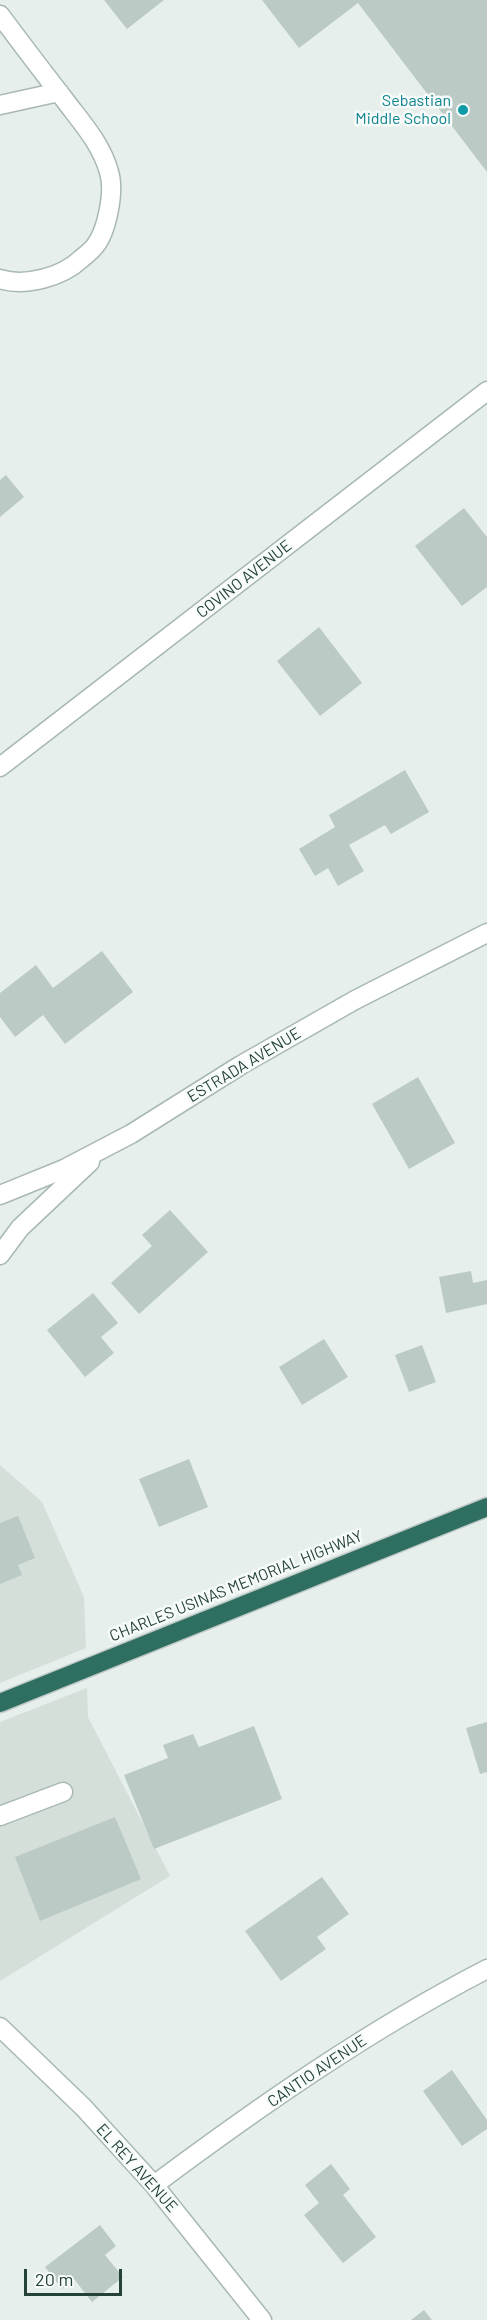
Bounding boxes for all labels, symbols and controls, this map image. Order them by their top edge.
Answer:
place label: Sebastian Middle School [355,91,451,129]
marker: Sebastian Middle School [456,103,470,117]
street label: COVINO AVENUE [192,536,296,622]
street label: ESTRADA AVENUE [184,1024,304,1106]
street label: CHARLES USINAS MEMORIAL HIGHWAY [107,1526,365,1646]
street label: CANTIO AVENUE [264,2031,370,2111]
street label: EL REY AVENUE [92,2120,182,2216]
scale bar [27,2257,124,2295]
text: 20 m [35,2268,73,2290]

